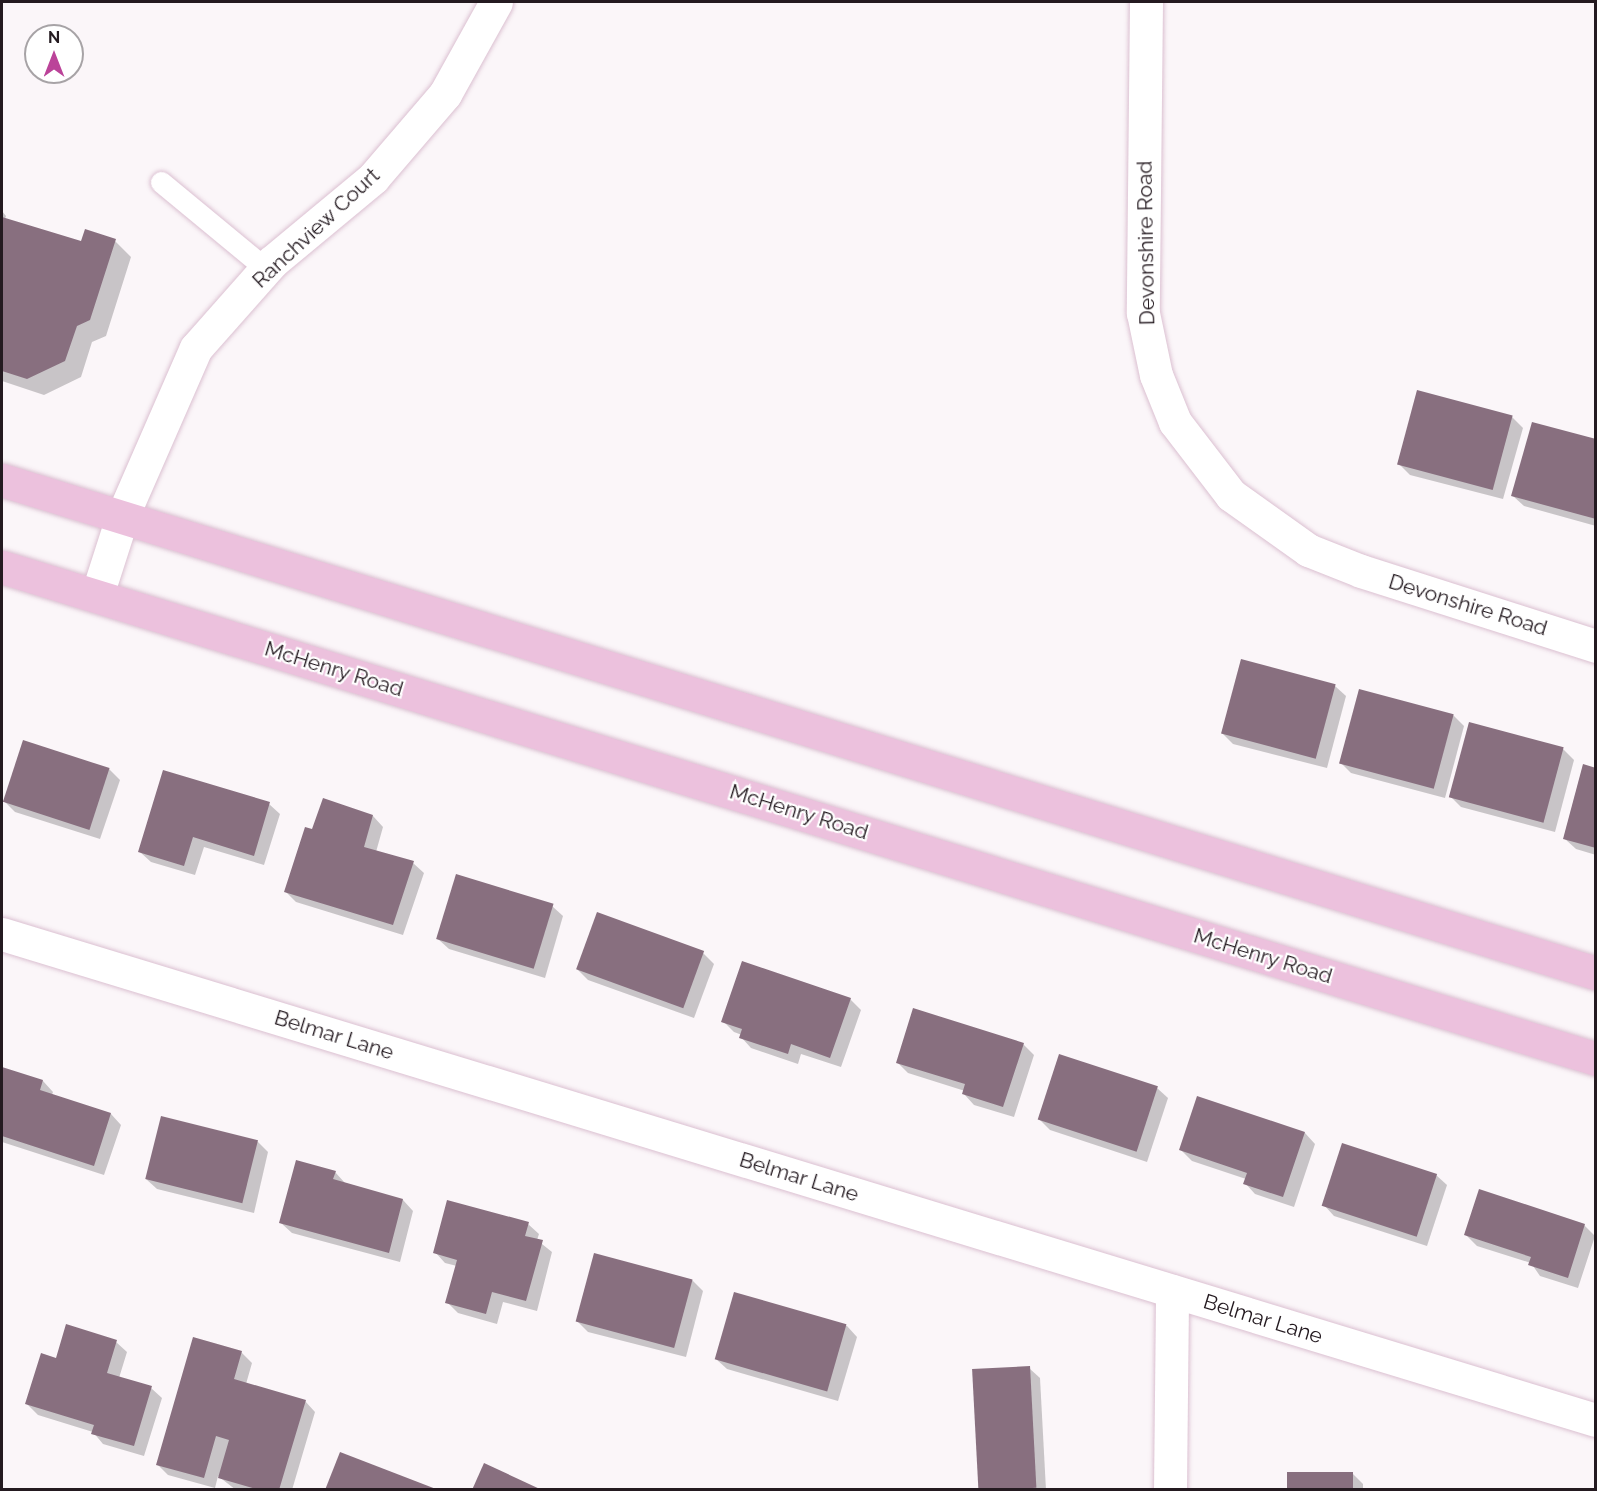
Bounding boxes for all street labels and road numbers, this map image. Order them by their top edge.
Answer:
street label: Devonshire Road [1132,160,1160,326]
street label: Ranchview Court [247,163,385,293]
street label: Devonshire Road [1386,569,1550,641]
street label: McHenry Road [261,636,407,702]
street label: McHenry Road [726,779,872,845]
street label: McHenry Road [1190,923,1336,989]
street label: Belmar Lane [271,1005,397,1065]
street label: Belmar Lane [736,1147,862,1207]
street label: Belmar Lane [1200,1289,1326,1349]

